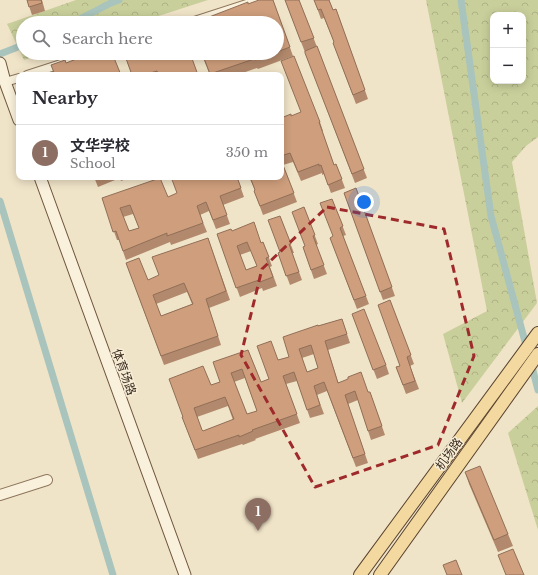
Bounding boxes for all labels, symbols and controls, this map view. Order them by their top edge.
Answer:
map controls [490,12,526,84]
button: + [490,12,526,48]
search box [16,16,284,60]
icon: search [30,27,52,49]
text: Search here [62,29,153,48]
button: − [490,48,526,84]
text: Nearby [32,88,98,109]
text: 文华学校 [70,136,130,155]
text: 1 [42,144,48,161]
text: 350 m [226,144,268,161]
text: School [70,155,116,172]
your location [354,192,374,212]
street label: 体育场路 [109,347,140,397]
street label: 机场路 [432,435,465,473]
pin: 1 [245,498,271,531]

